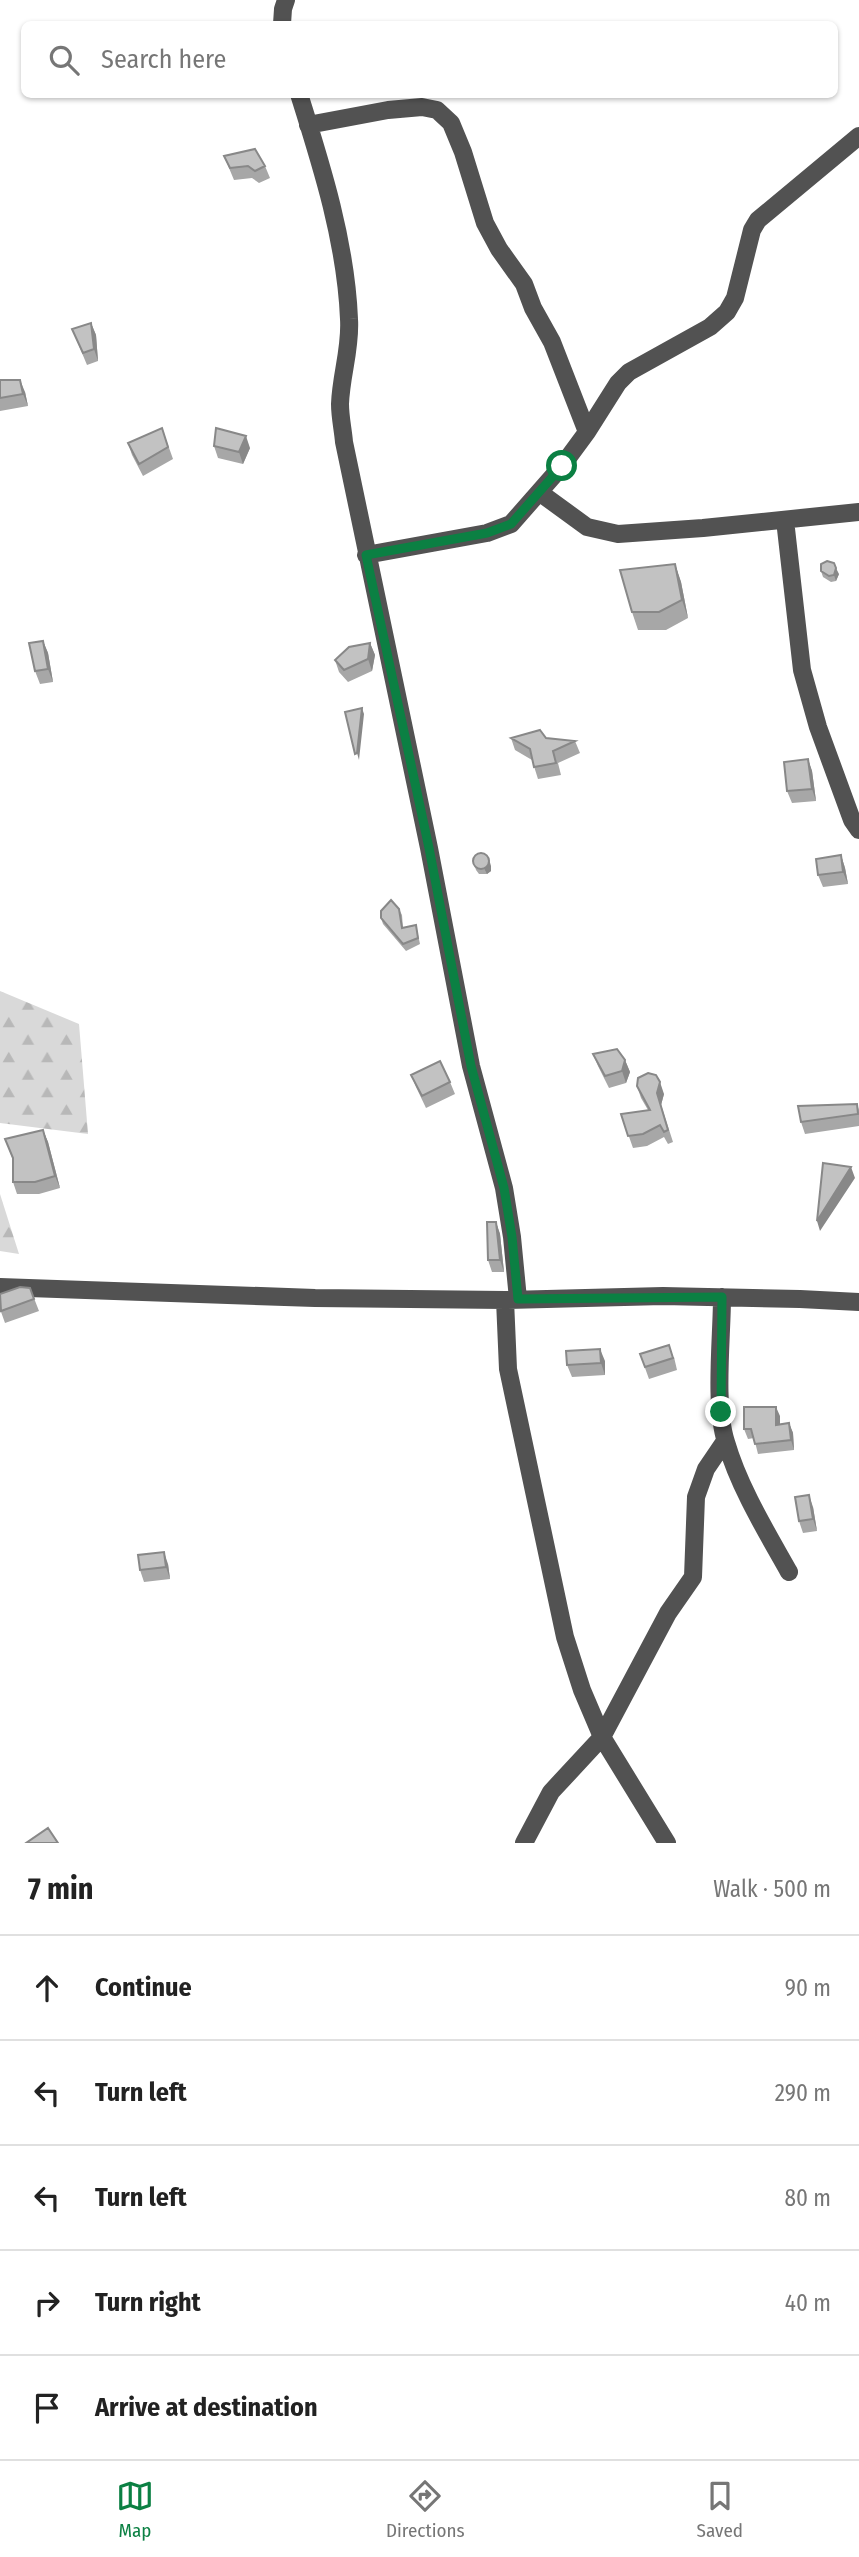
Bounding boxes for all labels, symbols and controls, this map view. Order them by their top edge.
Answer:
search box [21,21,838,98]
icon: search [45,41,83,79]
text: Search here [101,44,226,75]
route start [546,450,577,481]
route end [705,1396,736,1427]
text: 7 min [28,1871,93,1907]
text: Walk · 500 m [713,1875,831,1903]
icon: ahead [28,1969,66,2007]
text: Continue [95,1972,192,2003]
text: 90 m [785,1974,831,2002]
icon: left [28,2074,66,2112]
text: Turn left [95,2077,187,2108]
text: 290 m [775,2079,831,2107]
icon: left [28,2179,66,2217]
text: Turn left [95,2182,187,2213]
text: 80 m [784,2184,831,2212]
icon: right [28,2284,66,2322]
text: Turn right [95,2287,201,2318]
text: 40 m [785,2289,831,2317]
icon: arrive [28,2389,66,2427]
text: Arrive at destination [95,2392,318,2423]
tab: Map [116,2477,154,2542]
tab: Directions [386,2477,465,2542]
tab: Saved [697,2477,743,2542]

